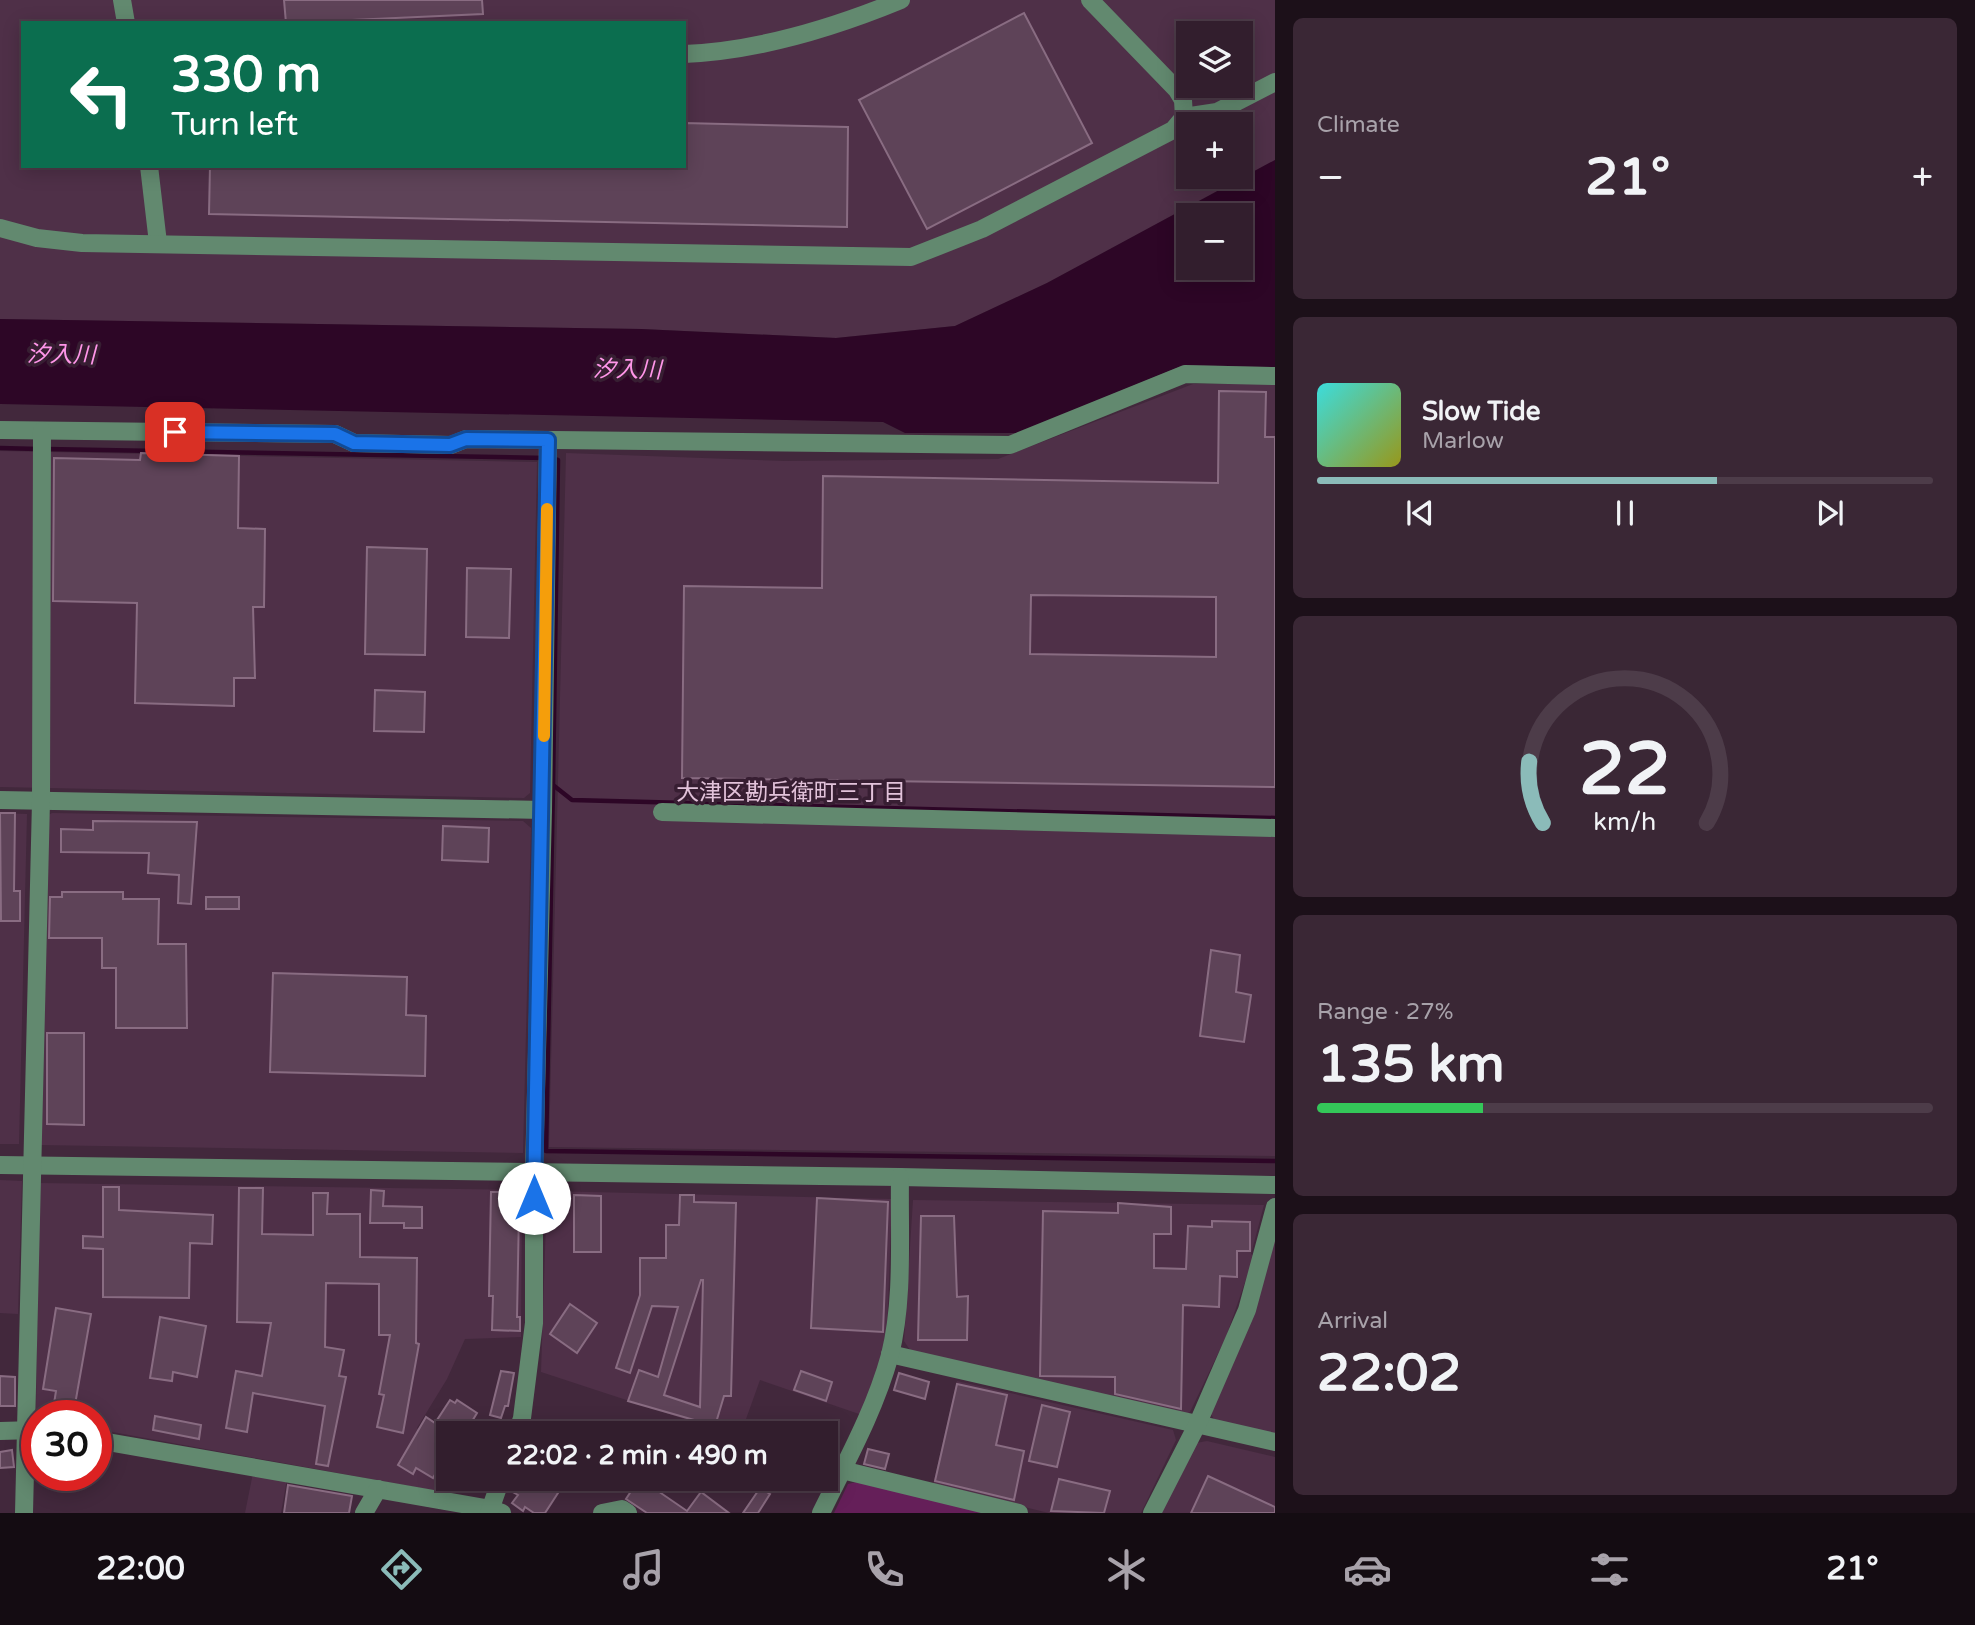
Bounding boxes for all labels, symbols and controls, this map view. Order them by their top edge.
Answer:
map controls [1176,21,1253,280]
button: layers [1176,21,1253,98]
text: 330 m [171,46,321,105]
icon: left [56,49,147,140]
text: Turn left [171,106,298,144]
text: Climate [1317,111,1400,139]
button: + [1176,112,1253,189]
text: 21° [1585,146,1670,209]
text: − [1317,155,1344,201]
text: + [1912,155,1933,201]
button: − [1176,203,1253,280]
water label: 汐入川 [26,340,99,370]
water label: 汐入川 [592,355,665,385]
text: Slow Tide [1422,396,1540,427]
pin [145,402,205,462]
icon: arrive [156,413,194,451]
text: Marlow [1422,427,1504,455]
icon: previous [1401,494,1439,532]
icon: pause [1606,494,1644,532]
icon: next [1811,494,1849,532]
text: 22 [1579,726,1671,814]
district label: 大津区勘兵衛町三丁目 [676,779,906,807]
text: km/h [1594,806,1656,836]
text: Range · 27% [1317,998,1453,1026]
text: 135 km [1317,1033,1505,1096]
position arrow [497,1161,571,1235]
text: Arrival [1317,1307,1388,1335]
text: 22:02 [1317,1342,1461,1405]
speed limit sign: 30 [21,1400,112,1491]
text: 22:02 · 2 min · 490 m [506,1440,768,1471]
icon: directions [377,1545,426,1594]
icon: music [619,1545,668,1594]
icon: phone [860,1545,909,1594]
icon: climate [1102,1545,1151,1594]
icon: car [1343,1545,1392,1594]
icon: filters [1585,1545,1634,1594]
text: 22:00 [96,1550,185,1588]
text: 21° [1826,1550,1879,1588]

